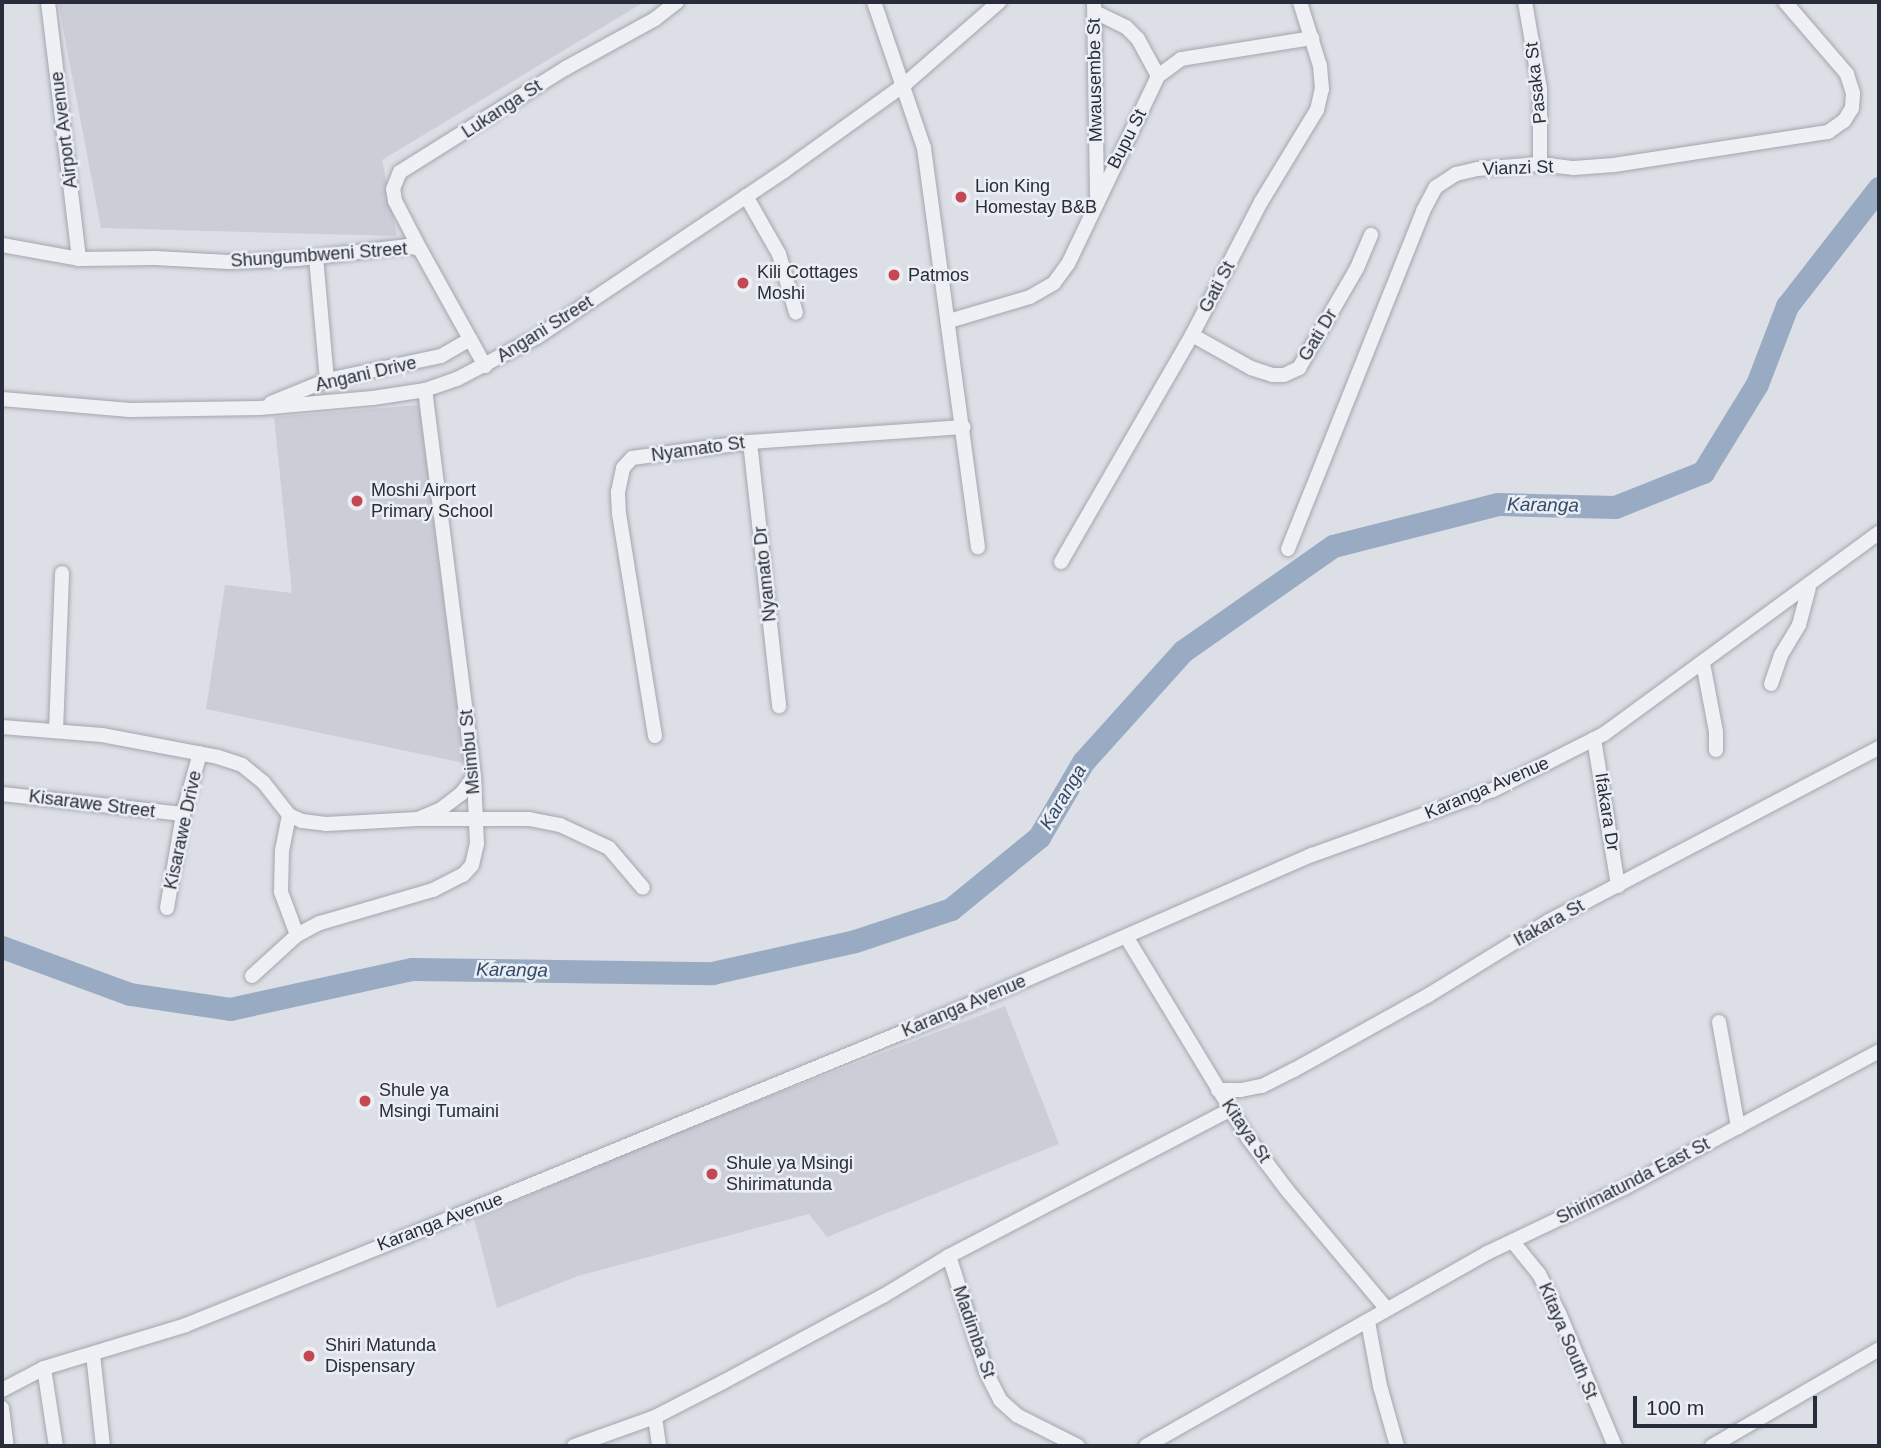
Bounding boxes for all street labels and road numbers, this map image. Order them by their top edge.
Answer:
street label: Mwausembe St [1083,18,1107,142]
street label: Pasaka St [1521,41,1551,125]
street label: Airport Avenue [46,70,82,190]
street label: Lukanga St [458,75,546,143]
street label: Bupu St [1103,106,1151,172]
street label: Vianzi St [1482,156,1554,180]
street label: Shungumbweni Street [230,238,408,272]
street label: Gati St [1195,258,1239,316]
street label: Angani Street [493,291,597,367]
street label: Gati Dr [1294,305,1342,365]
street label: Angani Drive [313,352,419,396]
street label: Nyamato St [650,432,746,466]
street label: Nyamato Dr [749,525,781,623]
street label: Msimbu St [456,709,484,795]
street label: Karanga Avenue [1421,752,1553,824]
street label: Kisarawe Drive [160,769,206,891]
street label: Ifakara Dr [1590,771,1624,853]
street label: Kisarawe Street [28,786,156,822]
street label: Ifakara St [1510,895,1588,951]
street label: Karanga Avenue [898,970,1030,1042]
street label: Kitaya St [1217,1095,1275,1167]
street label: Shirimatunda East St [1553,1133,1713,1229]
street label: Karanga Avenue [374,1188,506,1256]
street label: Kitaya South St [1534,1280,1602,1402]
street label: Madimba St [948,1283,1000,1381]

